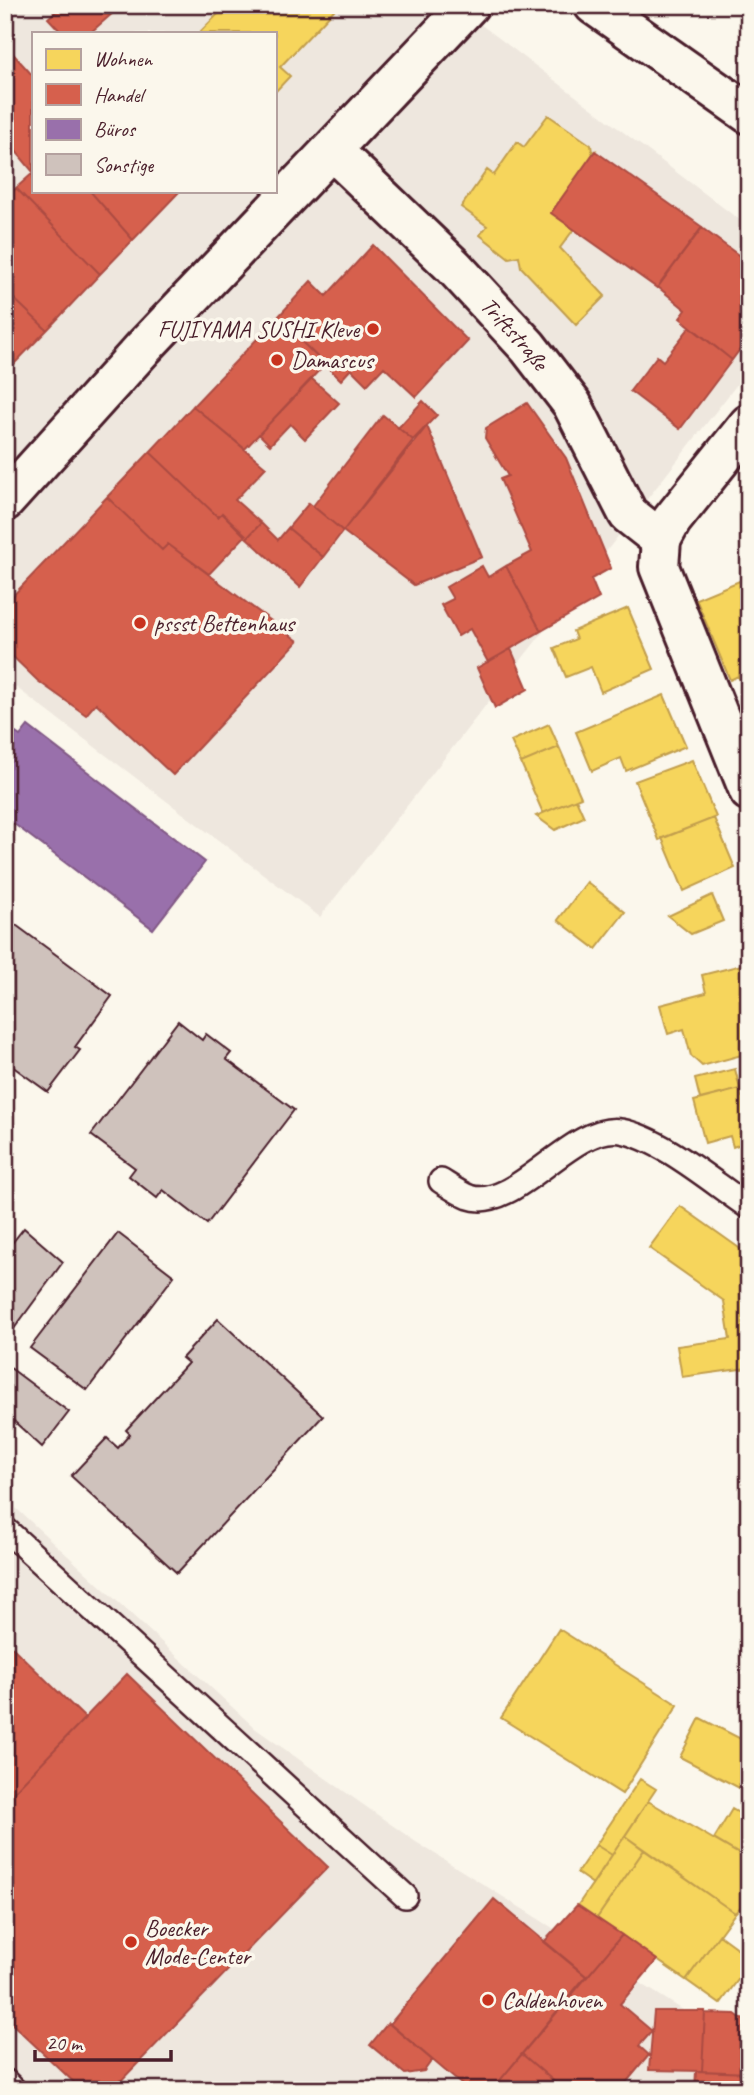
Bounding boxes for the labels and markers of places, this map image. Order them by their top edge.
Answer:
place label: FUJIYAMA SUSHI Kleve [158,314,361,344]
marker: FUJIYAMA SUSHI Kleve [365,321,381,337]
place label: Damascus [291,345,375,375]
marker: Damascus [269,352,285,368]
place label: pssst Bettenhaus [154,608,297,638]
marker: pssst Bettenhaus [132,615,148,631]
place label: Boecker Mode-Center [145,1913,252,1971]
marker: Boecker Mode-Center [123,1934,139,1950]
place label: Caldenhoven [502,1985,603,2015]
marker: Caldenhoven [480,1992,496,2008]

